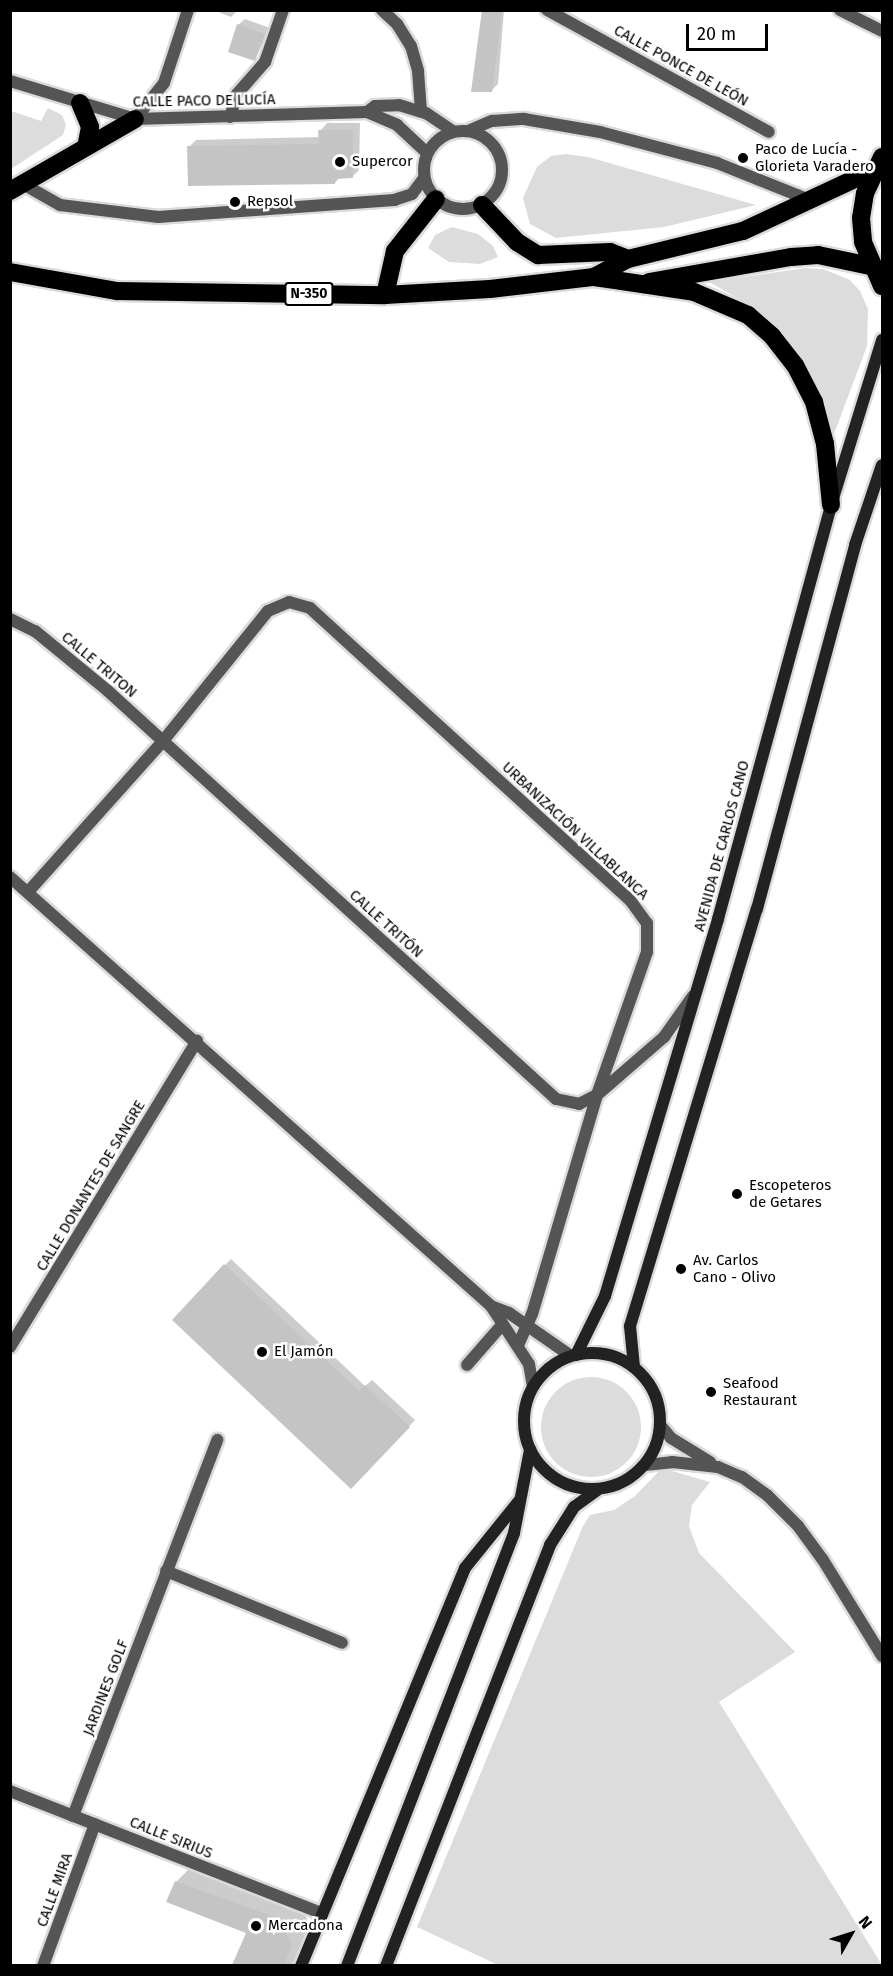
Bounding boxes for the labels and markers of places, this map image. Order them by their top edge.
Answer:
place label: Paco de Lucía - Glorieta Varadero [755,140,874,175]
marker: Paco de Lucía - Glorieta Varadero [736,151,750,165]
place label: Supercor [352,153,413,171]
marker: Supercor [333,155,347,169]
place label: Repsol [247,193,293,211]
marker: Repsol [228,195,242,209]
place label: Escopeteros de Getares [749,1176,831,1211]
marker: Escopeteros de Getares [730,1187,744,1201]
place label: Av. Carlos Cano - Olivo [693,1251,776,1286]
marker: Av. Carlos Cano - Olivo [674,1262,688,1276]
place label: El Jamón [274,1343,333,1361]
marker: El Jamón [255,1345,269,1359]
place label: Seafood Restaurant [723,1374,797,1409]
marker: Seafood Restaurant [704,1385,718,1399]
place label: Mercadona [268,1917,343,1935]
marker: Mercadona [249,1919,263,1933]

